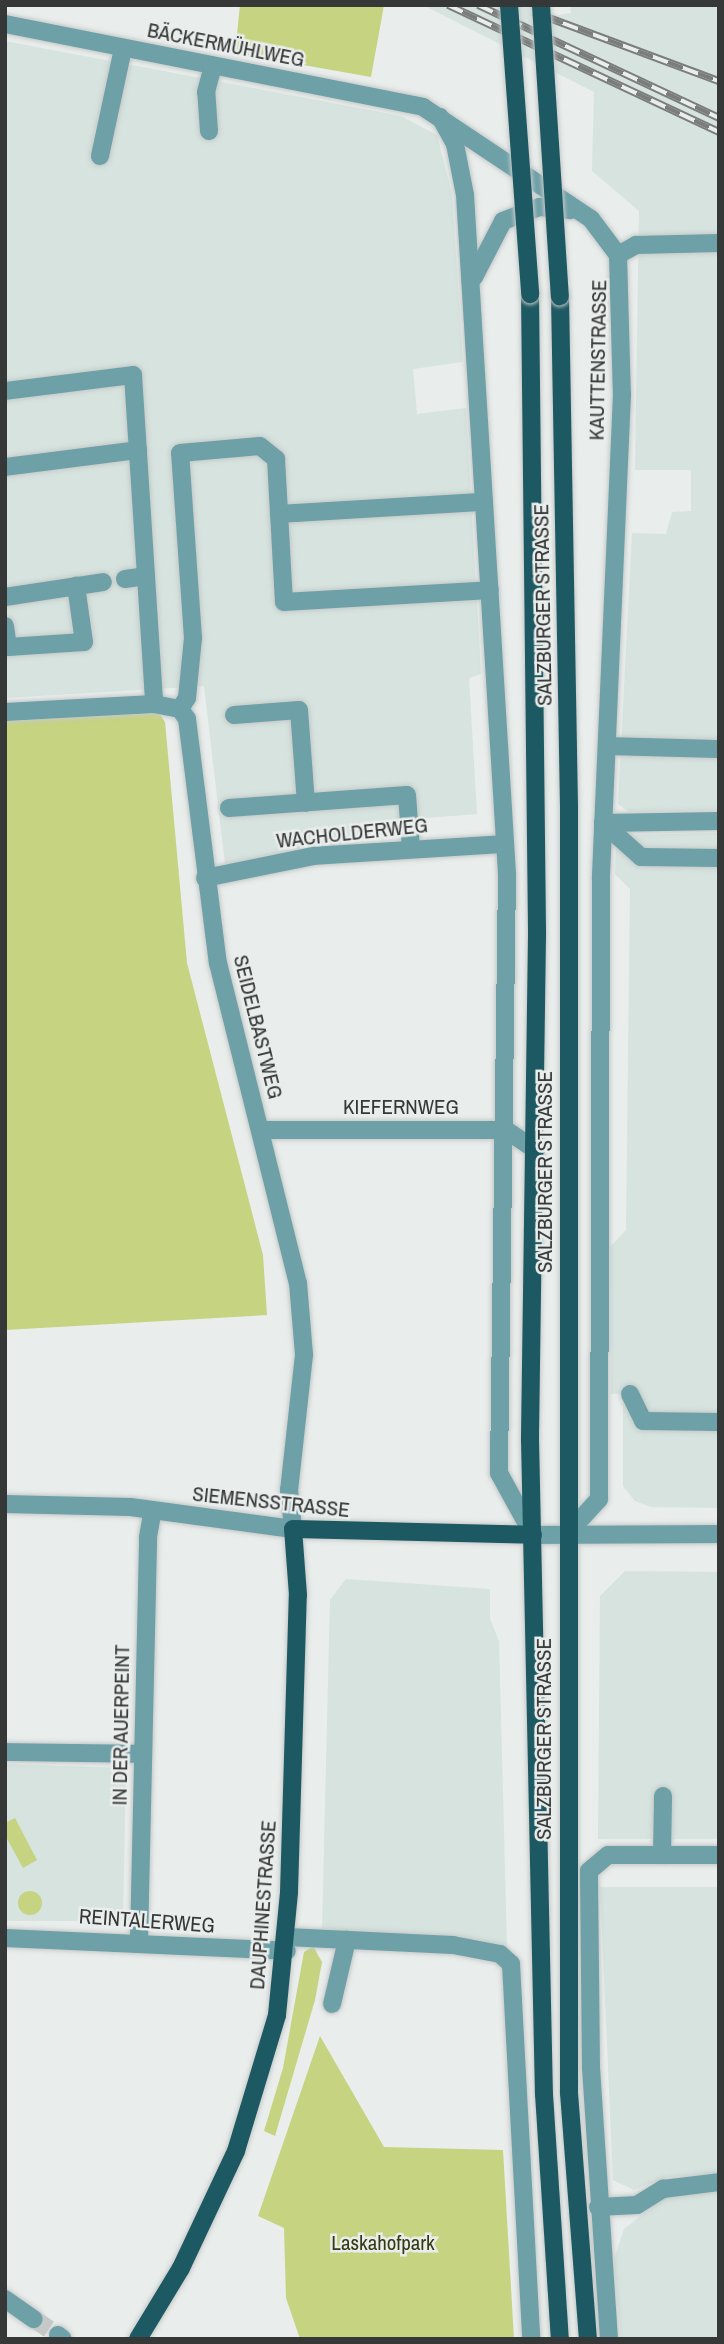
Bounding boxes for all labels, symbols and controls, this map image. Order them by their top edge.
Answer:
street label: BÄCKERMÜHLWEG [145,17,307,73]
street label: KAUTTENSTRASSE [584,279,612,441]
street label: SALZBURGER STRASSE [529,504,557,706]
street label: WACHOLDERWEG [275,813,429,853]
street label: SEIDELBASTWEG [228,952,288,1102]
street label: SALZBURGER STRASSE [532,1071,558,1273]
street label: KIEFERNWEG [343,1094,459,1120]
street label: SIEMENSSTRASSE [191,1481,351,1523]
street label: SALZBURGER STRASSE [531,1638,557,1840]
street label: IN DER AUERPEINT [107,1644,135,1806]
street label: DAUPHINESTRASSE [245,1820,281,1990]
street label: REINTALERWEG [78,1904,216,1938]
park label: Laskahofpark [331,2230,435,2256]

